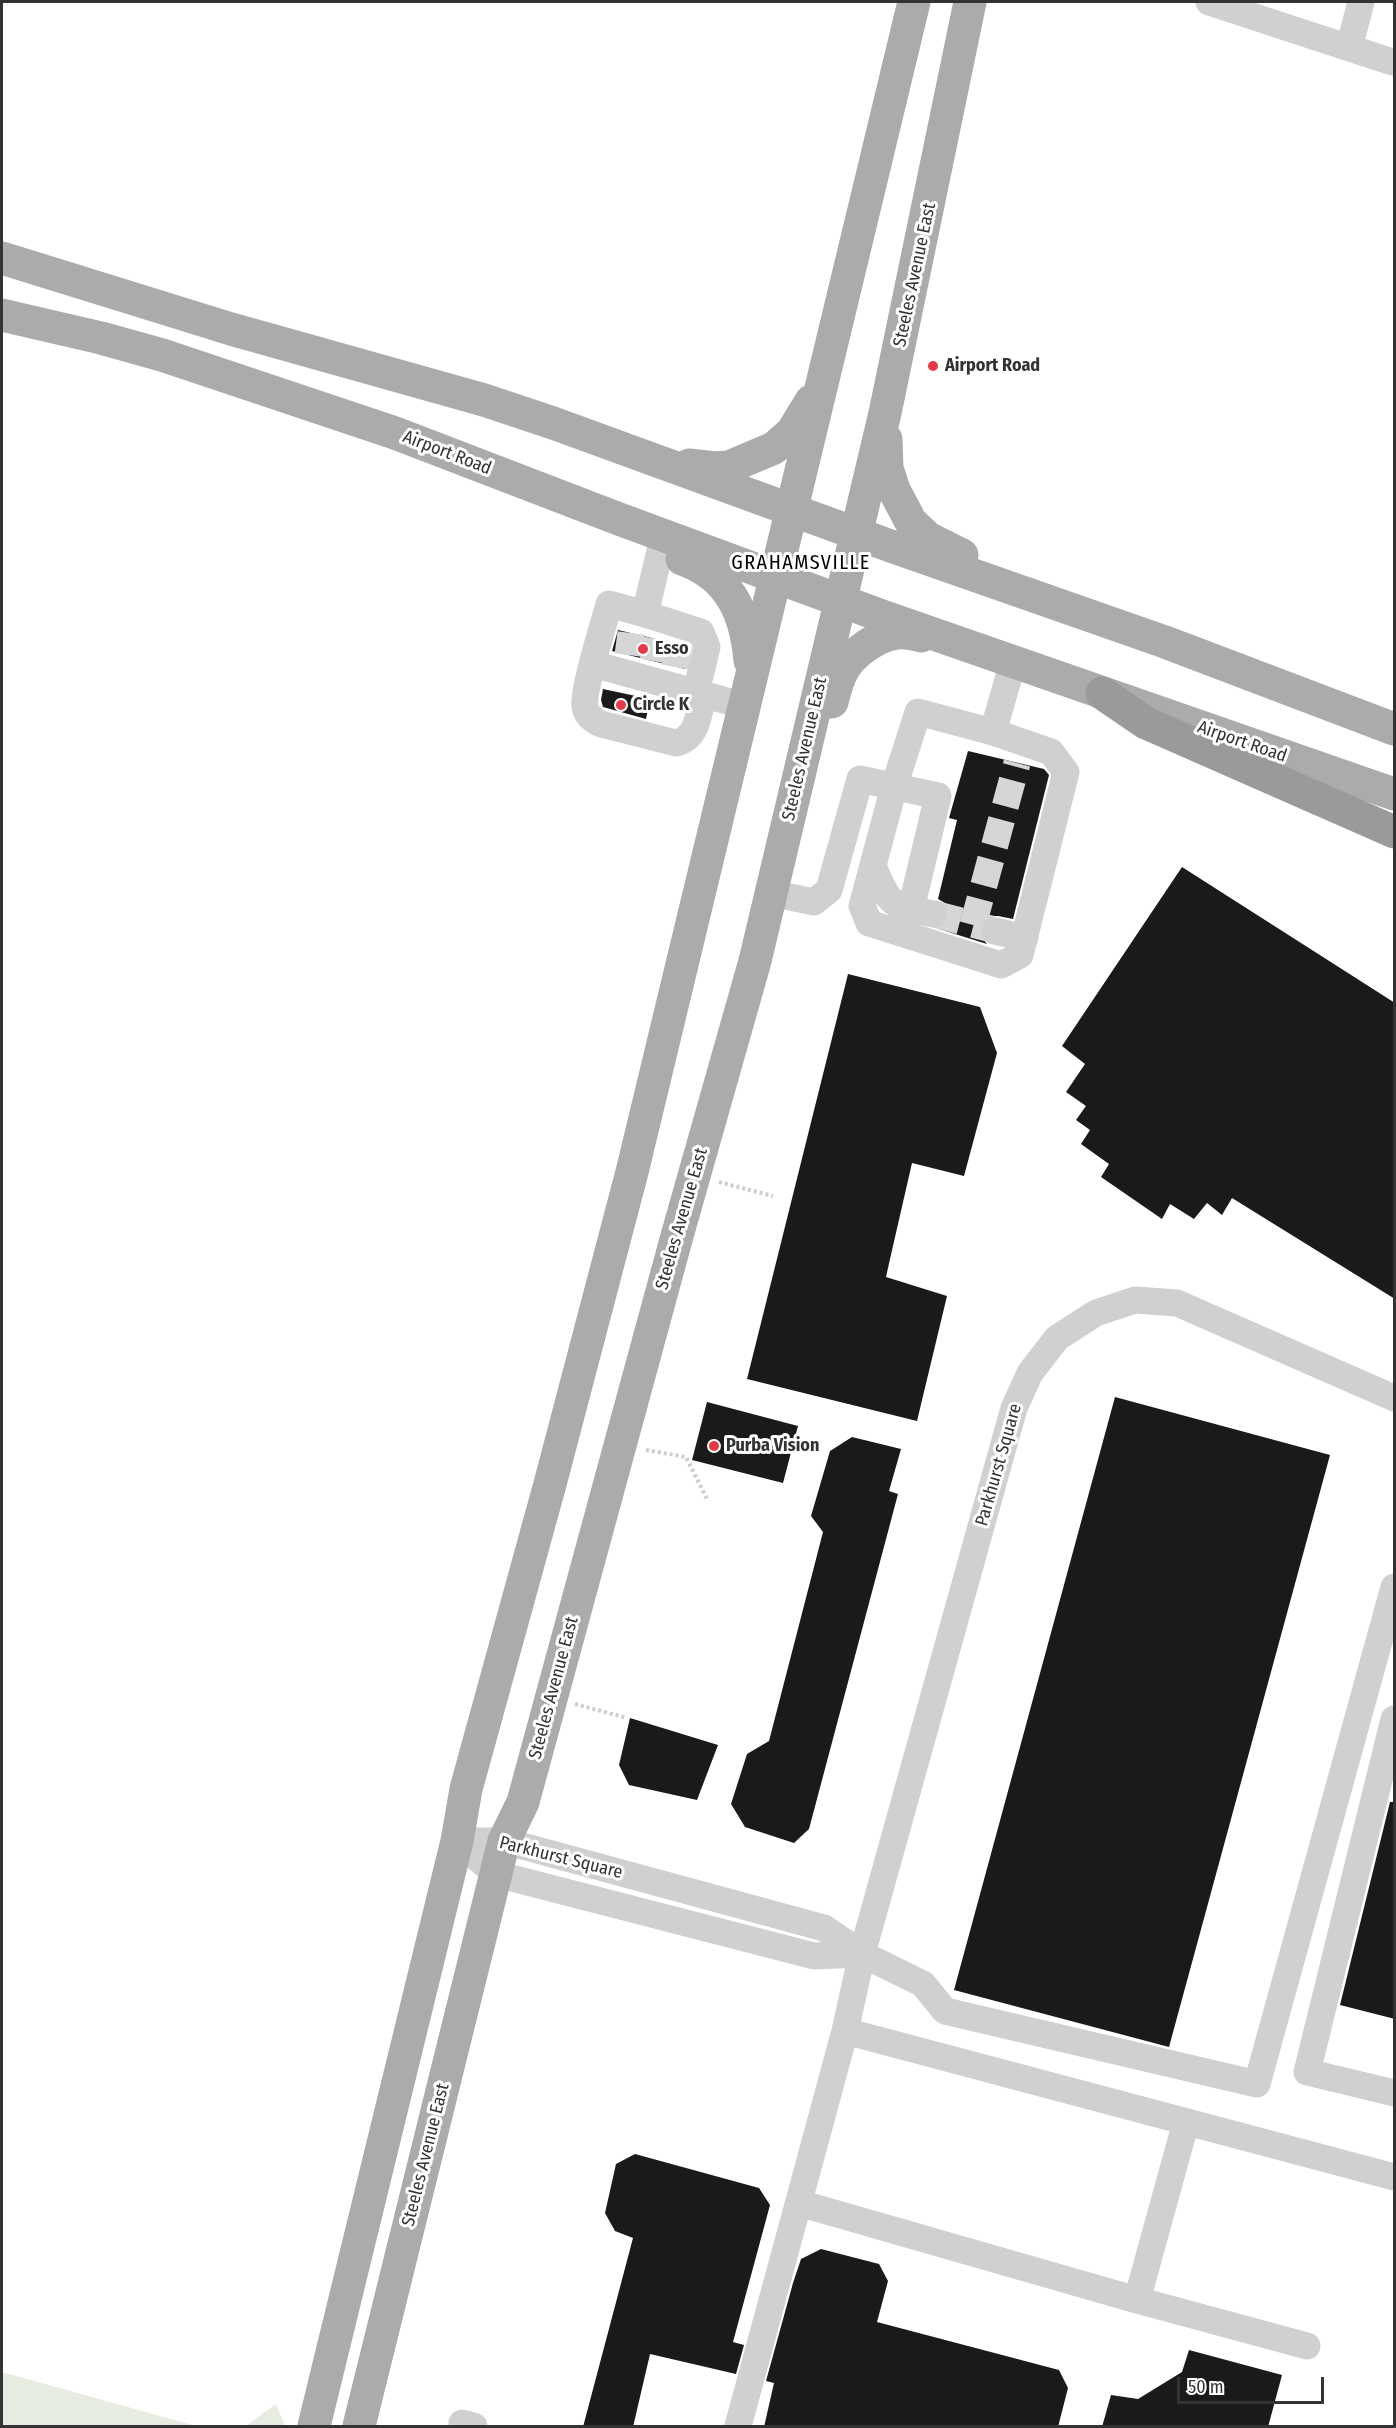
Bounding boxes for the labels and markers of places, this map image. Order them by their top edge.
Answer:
place label: Airport Road [945,355,1040,377]
marker: Airport Road [926,359,940,373]
place label: Esso [655,638,689,660]
marker: Esso [636,642,650,656]
place label: Circle K [633,694,689,716]
marker: Circle K [614,698,628,712]
place label: Purba Vision [726,1435,819,1457]
marker: Purba Vision [707,1439,721,1453]

